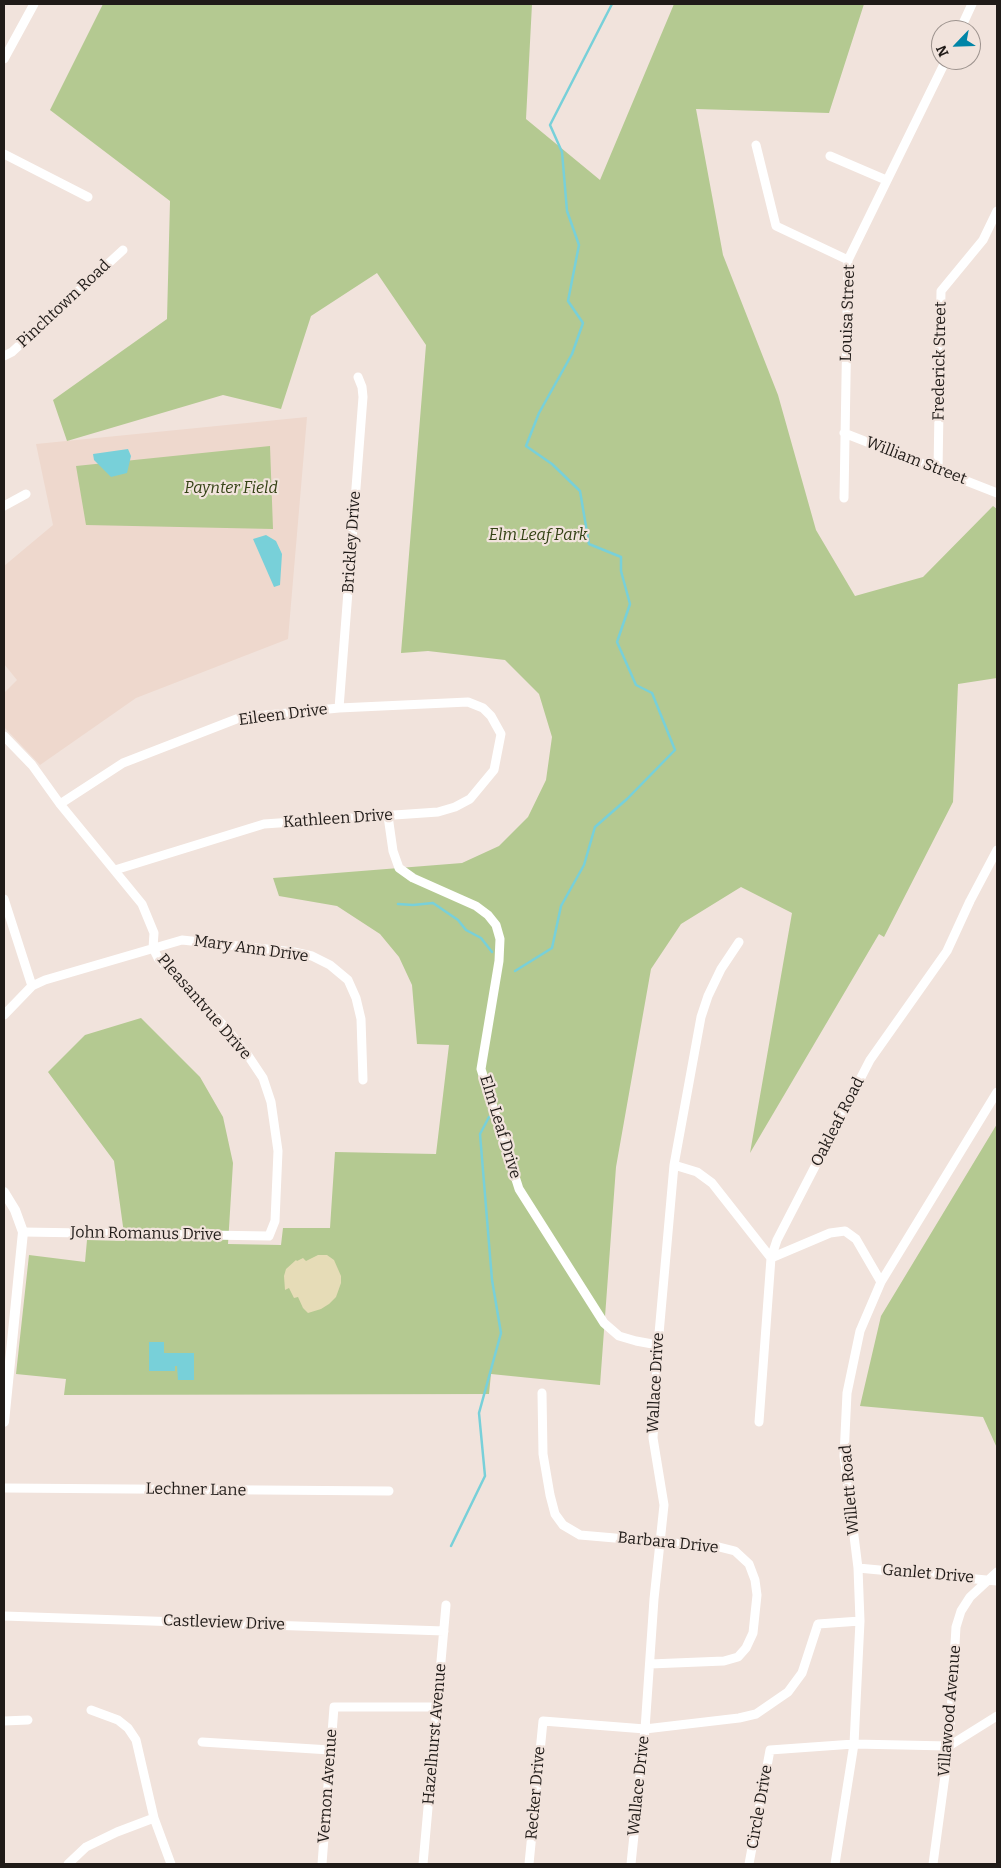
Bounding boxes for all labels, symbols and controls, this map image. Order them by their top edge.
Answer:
north arrow [931,20,981,70]
text: N [933,43,953,59]
street label: Pinchtown Road [13,256,115,352]
street label: Louisa Street [837,264,859,362]
street label: Frederick Street [929,301,951,421]
street label: William Street [863,433,969,489]
park label: Paynter Field [184,479,278,499]
street label: Brickley Drive [339,490,365,594]
park label: Elm Leaf Park [488,526,588,546]
street label: Eileen Drive [237,700,329,730]
street label: Kathleen Drive [283,806,393,832]
street label: Mary Ann Drive [192,931,310,967]
street label: Pleasantvue Drive [153,950,255,1064]
street label: Elm Leaf Drive [475,1073,525,1181]
street label: Oakleaf Road [807,1074,869,1170]
street label: John Romanus Drive [70,1223,222,1245]
street label: Wallace Drive [644,1332,668,1434]
street label: Willett Road [836,1444,864,1536]
street label: Lechner Lane [146,1480,246,1500]
street label: Barbara Drive [617,1528,719,1558]
street label: Ganlet Drive [881,1560,975,1588]
street label: Castleview Drive [163,1611,285,1635]
street label: Villawood Avenue [935,1644,965,1778]
street label: Hazelhurst Avenue [419,1662,451,1806]
street label: Vernon Avenue [314,1728,342,1844]
street label: Wallace Drive [624,1735,654,1837]
street label: Recker Drive [522,1745,550,1841]
street label: Circle Drive [743,1763,777,1851]

